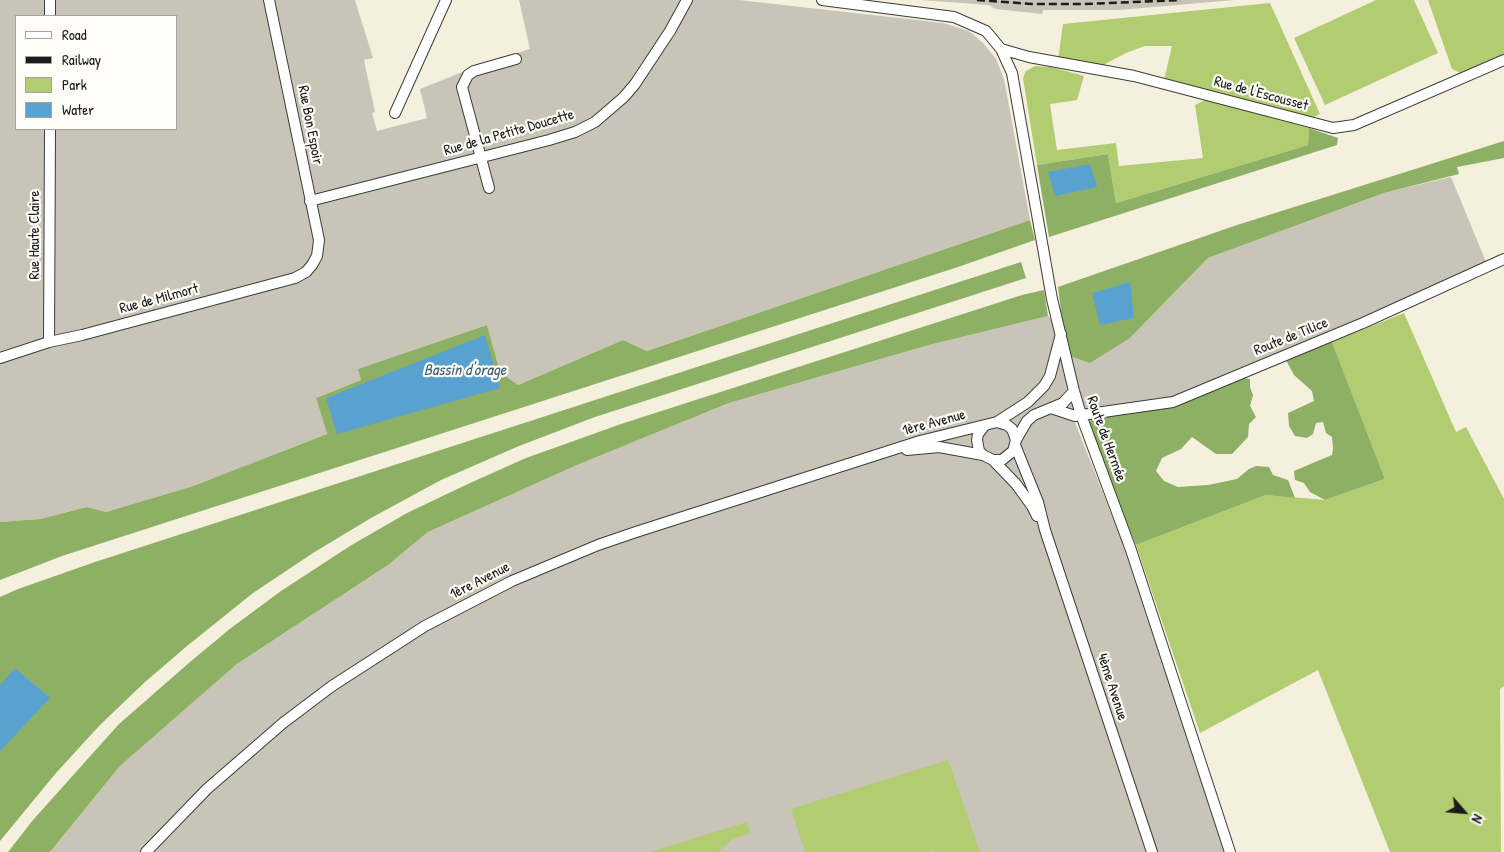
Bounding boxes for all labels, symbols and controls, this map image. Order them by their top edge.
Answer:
legend [15,15,178,130]
text: Road [62,24,87,45]
text: Railway [62,49,101,70]
street label: Rue de l'Escousset [1212,73,1310,115]
text: Park [62,74,87,95]
street label: Rue Bon Espoir [294,84,326,166]
text: Water [62,99,94,120]
street label: Rue de la Petite Doucette [442,106,576,160]
street label: Rue Haute Claire [26,191,44,279]
street label: Rue de Milmort [118,280,200,318]
street label: Route de Tilice [1251,314,1331,360]
water label: Bassin d'orage [424,361,506,381]
street label: Route de Hermée [1082,394,1130,484]
street label: 1ère Avenue [900,406,968,440]
street label: 1ère Avenue [447,558,513,604]
street label: 4ème Avenue [1093,651,1131,723]
north arrow [1439,787,1489,837]
text: N [1468,811,1488,827]

